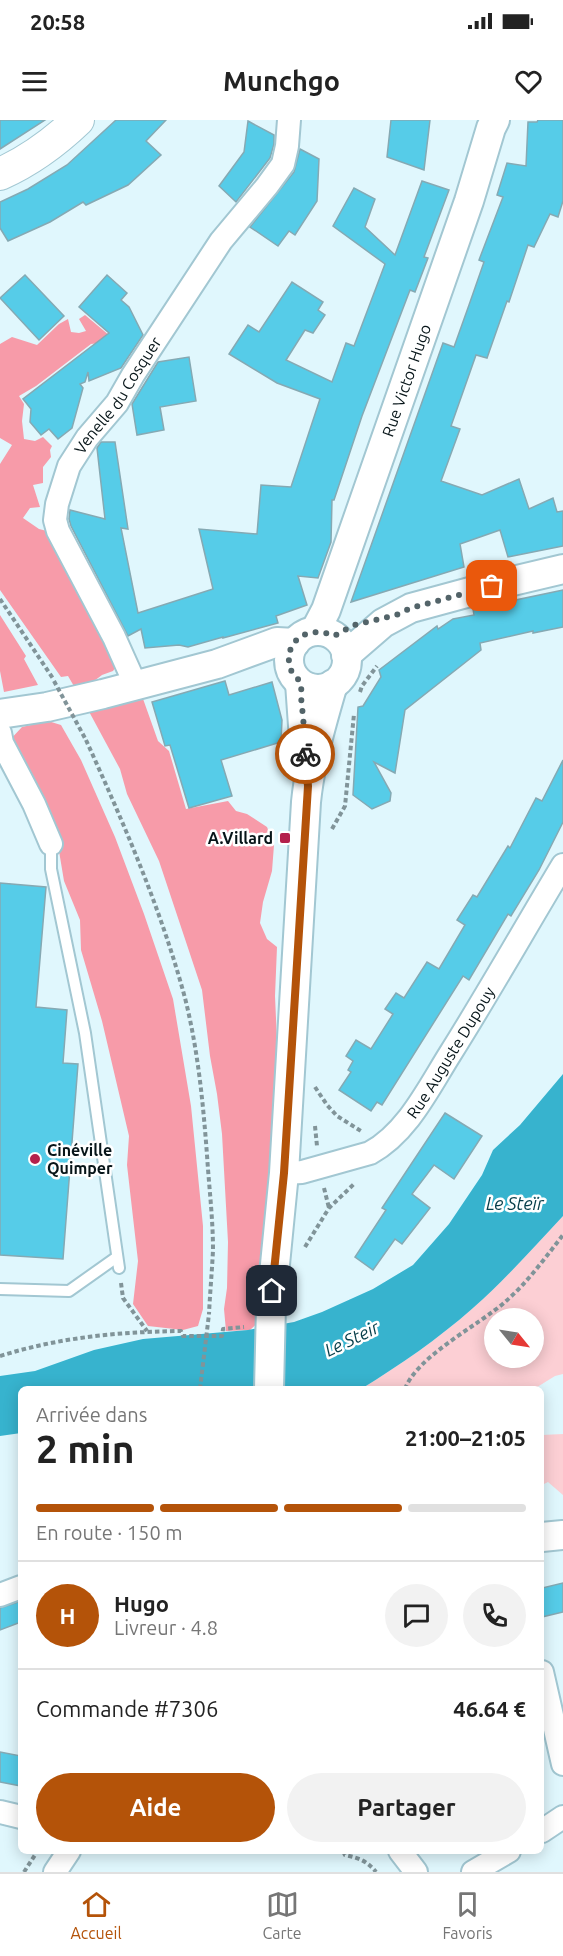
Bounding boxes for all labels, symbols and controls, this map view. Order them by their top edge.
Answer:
text: 20:58 [30,9,85,34]
icon: menu [18,65,51,98]
icon: heart [512,65,545,98]
text: Munchgo [223,66,340,96]
street label: Rue Victor Hugo [378,322,434,439]
street label: Venelle du Cosquer [70,333,165,457]
pin [466,560,517,611]
icon: bag [475,569,508,602]
courier [275,724,335,784]
icon: bike [289,738,322,771]
place label: A.Villard [208,829,273,847]
marker: A.Villard [278,831,292,845]
street label: Rue Auguste Dupouy [403,983,498,1122]
place label: Cinéville Quimper [47,1141,113,1177]
marker: Cinéville Quimper [28,1152,42,1166]
water label: Le Steïr [486,1193,545,1213]
pin [246,1265,297,1316]
icon: home [255,1274,288,1307]
north arrow [484,1308,544,1368]
map controls [484,1308,544,1368]
water label: Le Steir [321,1316,383,1360]
text: Arrivée dans [36,1403,147,1426]
text: 21:00–21:05 [405,1425,526,1450]
text: 2 min [36,1427,135,1470]
text: En route · 150 m [36,1521,183,1544]
button: chat [385,1584,448,1647]
button: phone [463,1584,526,1647]
text: Hugo [114,1591,169,1616]
text: H [60,1603,75,1628]
text: Livreur · 4.8 [114,1616,218,1639]
text: Commande #7306 [36,1696,218,1721]
text: 46.64 € [453,1696,526,1721]
button: Aide [36,1773,275,1842]
button: Partager [287,1773,526,1842]
tab: Accueil [70,1888,122,1942]
tab: Carte [262,1888,302,1942]
tab: Favoris [443,1888,493,1942]

